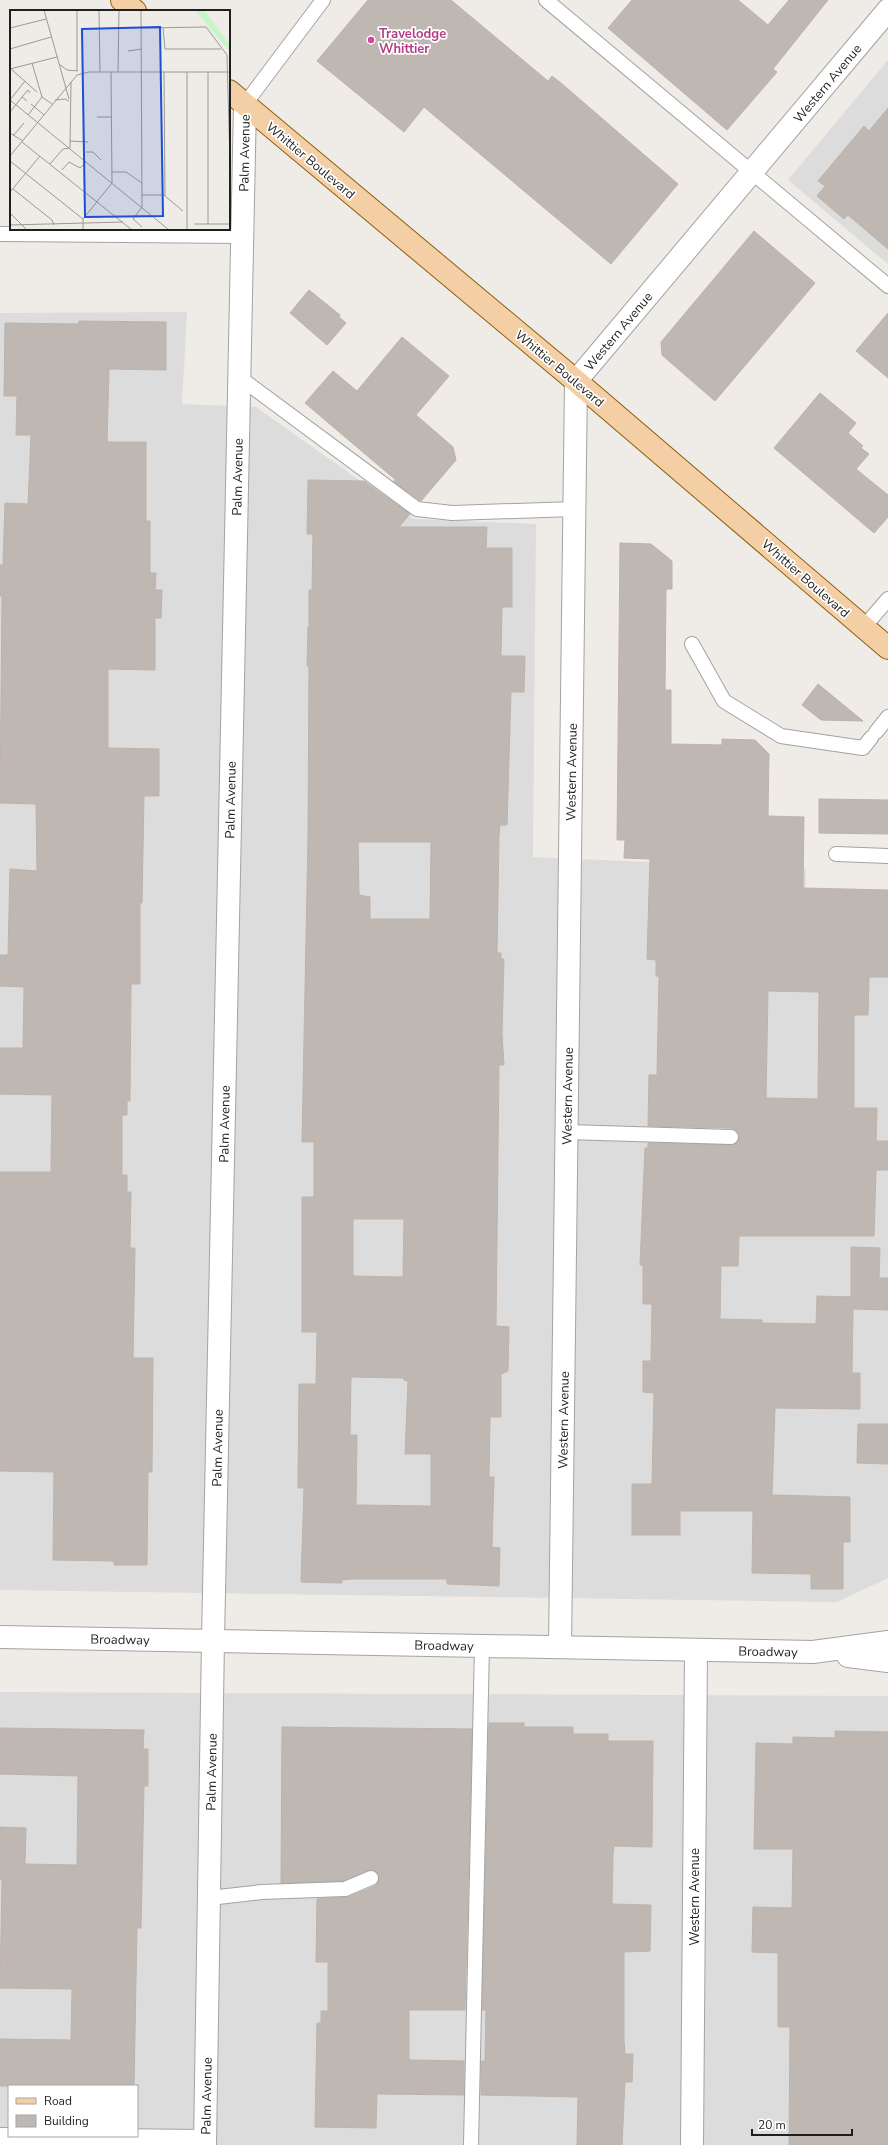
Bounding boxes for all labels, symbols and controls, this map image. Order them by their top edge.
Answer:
inset map [10,10,230,230]
place label: Travelodge Whittier [379,25,446,58]
marker: Travelodge Whittier [366,35,376,45]
street label: Western Avenue [789,40,866,127]
street label: Palm Avenue [235,114,255,192]
street label: Whittier Boulevard [262,118,359,203]
street label: Western Avenue [580,288,657,375]
street label: Whittier Boulevard [511,326,608,411]
street label: Palm Avenue [228,438,248,516]
street label: Whittier Boulevard [758,536,853,622]
street label: Western Avenue [562,723,582,821]
street label: Palm Avenue [221,761,241,839]
street label: Western Avenue [558,1047,578,1145]
street label: Palm Avenue [215,1085,235,1163]
street label: Western Avenue [554,1371,574,1469]
street label: Palm Avenue [208,1409,228,1487]
street label: Broadway [90,1630,150,1650]
street label: Broadway [414,1636,474,1656]
street label: Broadway [738,1642,798,1662]
street label: Palm Avenue [202,1733,222,1811]
street label: Western Avenue [686,1848,704,1946]
street label: Palm Avenue [197,2057,217,2135]
legend [8,2085,138,2137]
text: Road [44,2093,72,2109]
scale bar [752,2111,852,2137]
text: Building [44,2113,89,2129]
text: 20 m [758,2117,786,2133]

